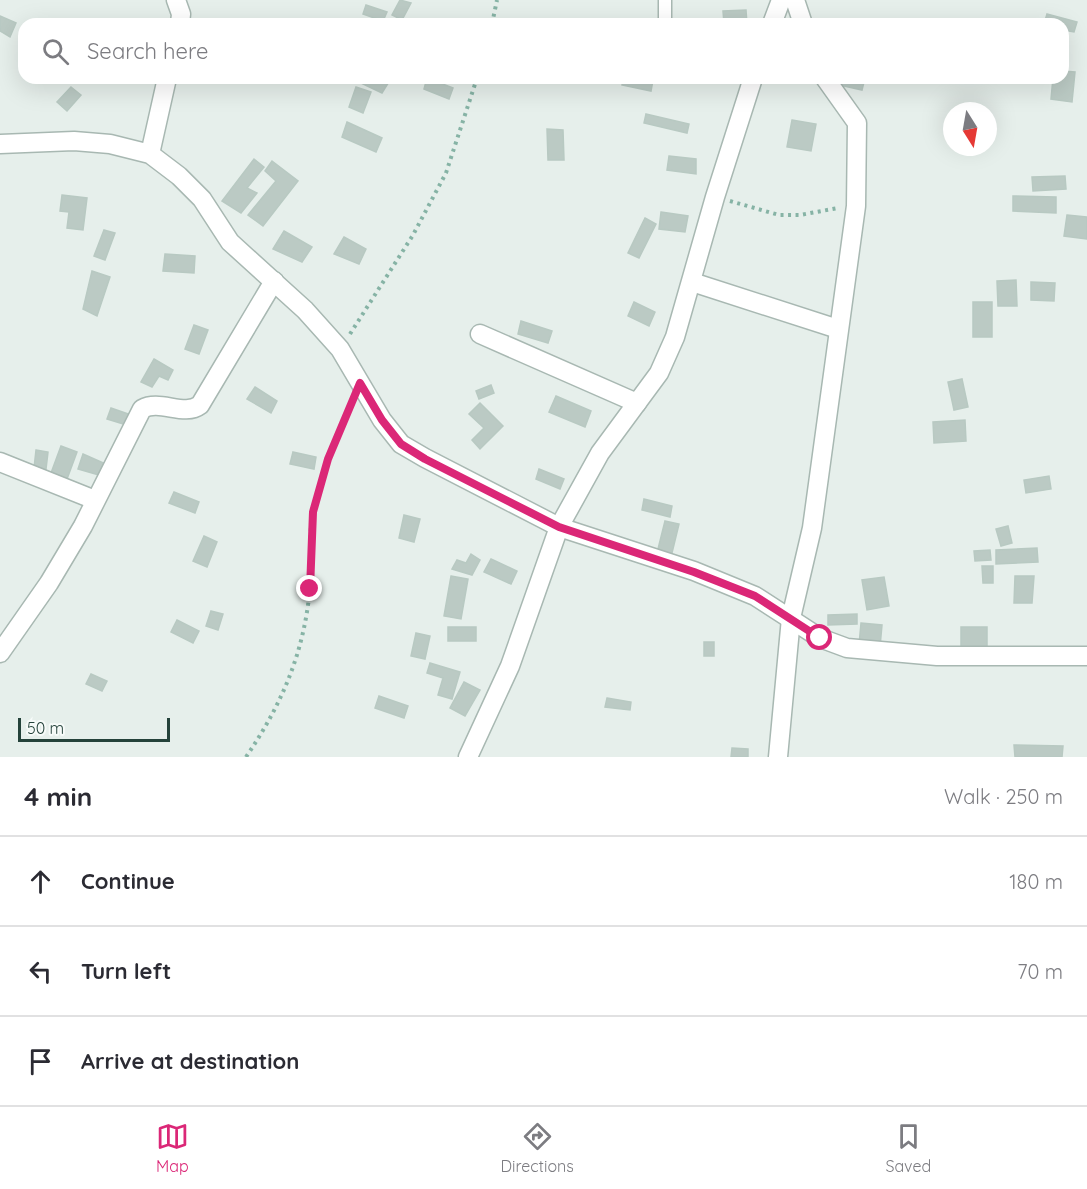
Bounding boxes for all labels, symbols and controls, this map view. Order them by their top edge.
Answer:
search box [18,18,1069,84]
icon: search [39,35,72,68]
text: Search here [87,37,208,65]
north arrow [943,102,997,156]
route end [296,575,322,601]
route start [806,624,832,650]
scale bar [18,715,170,742]
text: 50 m [27,718,64,738]
text: 4 min [24,780,92,813]
text: Walk · 250 m [944,784,1063,809]
icon: ahead [24,865,57,898]
text: Continue [81,867,175,895]
text: 180 m [1009,869,1063,894]
icon: left [24,955,57,988]
text: Turn left [81,957,171,985]
text: 70 m [1017,959,1063,984]
icon: arrive [24,1045,57,1078]
text: Arrive at destination [81,1047,299,1075]
tab: Map [156,1120,189,1176]
tab: Directions [501,1120,574,1176]
tab: Saved [886,1120,931,1176]

